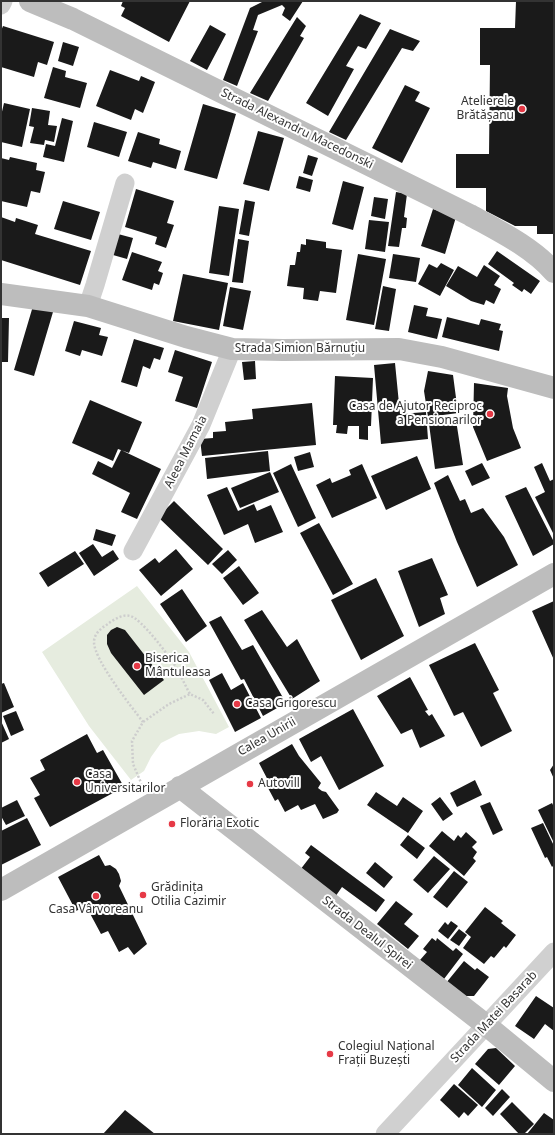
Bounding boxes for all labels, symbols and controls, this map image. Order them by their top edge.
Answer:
street label: Strada Alexandru Macedonski [218,86,376,172]
place label: Atelierele Brătășanu [456,95,514,123]
marker: Atelierele Brătășanu [517,104,527,114]
street label: Strada Simion Bărnuțiu [235,342,365,356]
place label: Casa de Ajutor Reciproc a Pensionarilor [349,400,482,428]
marker: Casa de Ajutor Reciproc a Pensionarilor [485,409,495,419]
street label: Aleea Mamaia [162,413,210,491]
place label: Biserica Mântuleasa [145,652,211,680]
marker: Biserica Mântuleasa [132,661,142,671]
place label: Casa Grigorescu [245,697,337,711]
marker: Casa Grigorescu [232,699,242,709]
street label: Calea Unirii [235,715,299,759]
place label: Casa Universitarilor [85,768,165,796]
marker: Casa Universitarilor [72,777,82,787]
place label: Autovill [258,777,300,791]
marker: Autovill [245,779,255,789]
place label: Florăria Exotic [180,817,259,831]
marker: Florăria Exotic [167,819,177,829]
place label: Grădinița Otilia Cazimir [151,881,226,909]
marker: Grădinița Otilia Cazimir [138,890,148,900]
marker: Casa Vârvoreanu [91,891,101,901]
street label: Strada Dealul Spirei [319,893,415,973]
place label: Casa Vârvoreanu [49,903,143,917]
street label: Strada Matei Basarab [448,968,540,1066]
place label: Colegiul Național Frații Buzești [338,1040,435,1068]
marker: Colegiul Național Frații Buzești [325,1049,335,1059]

